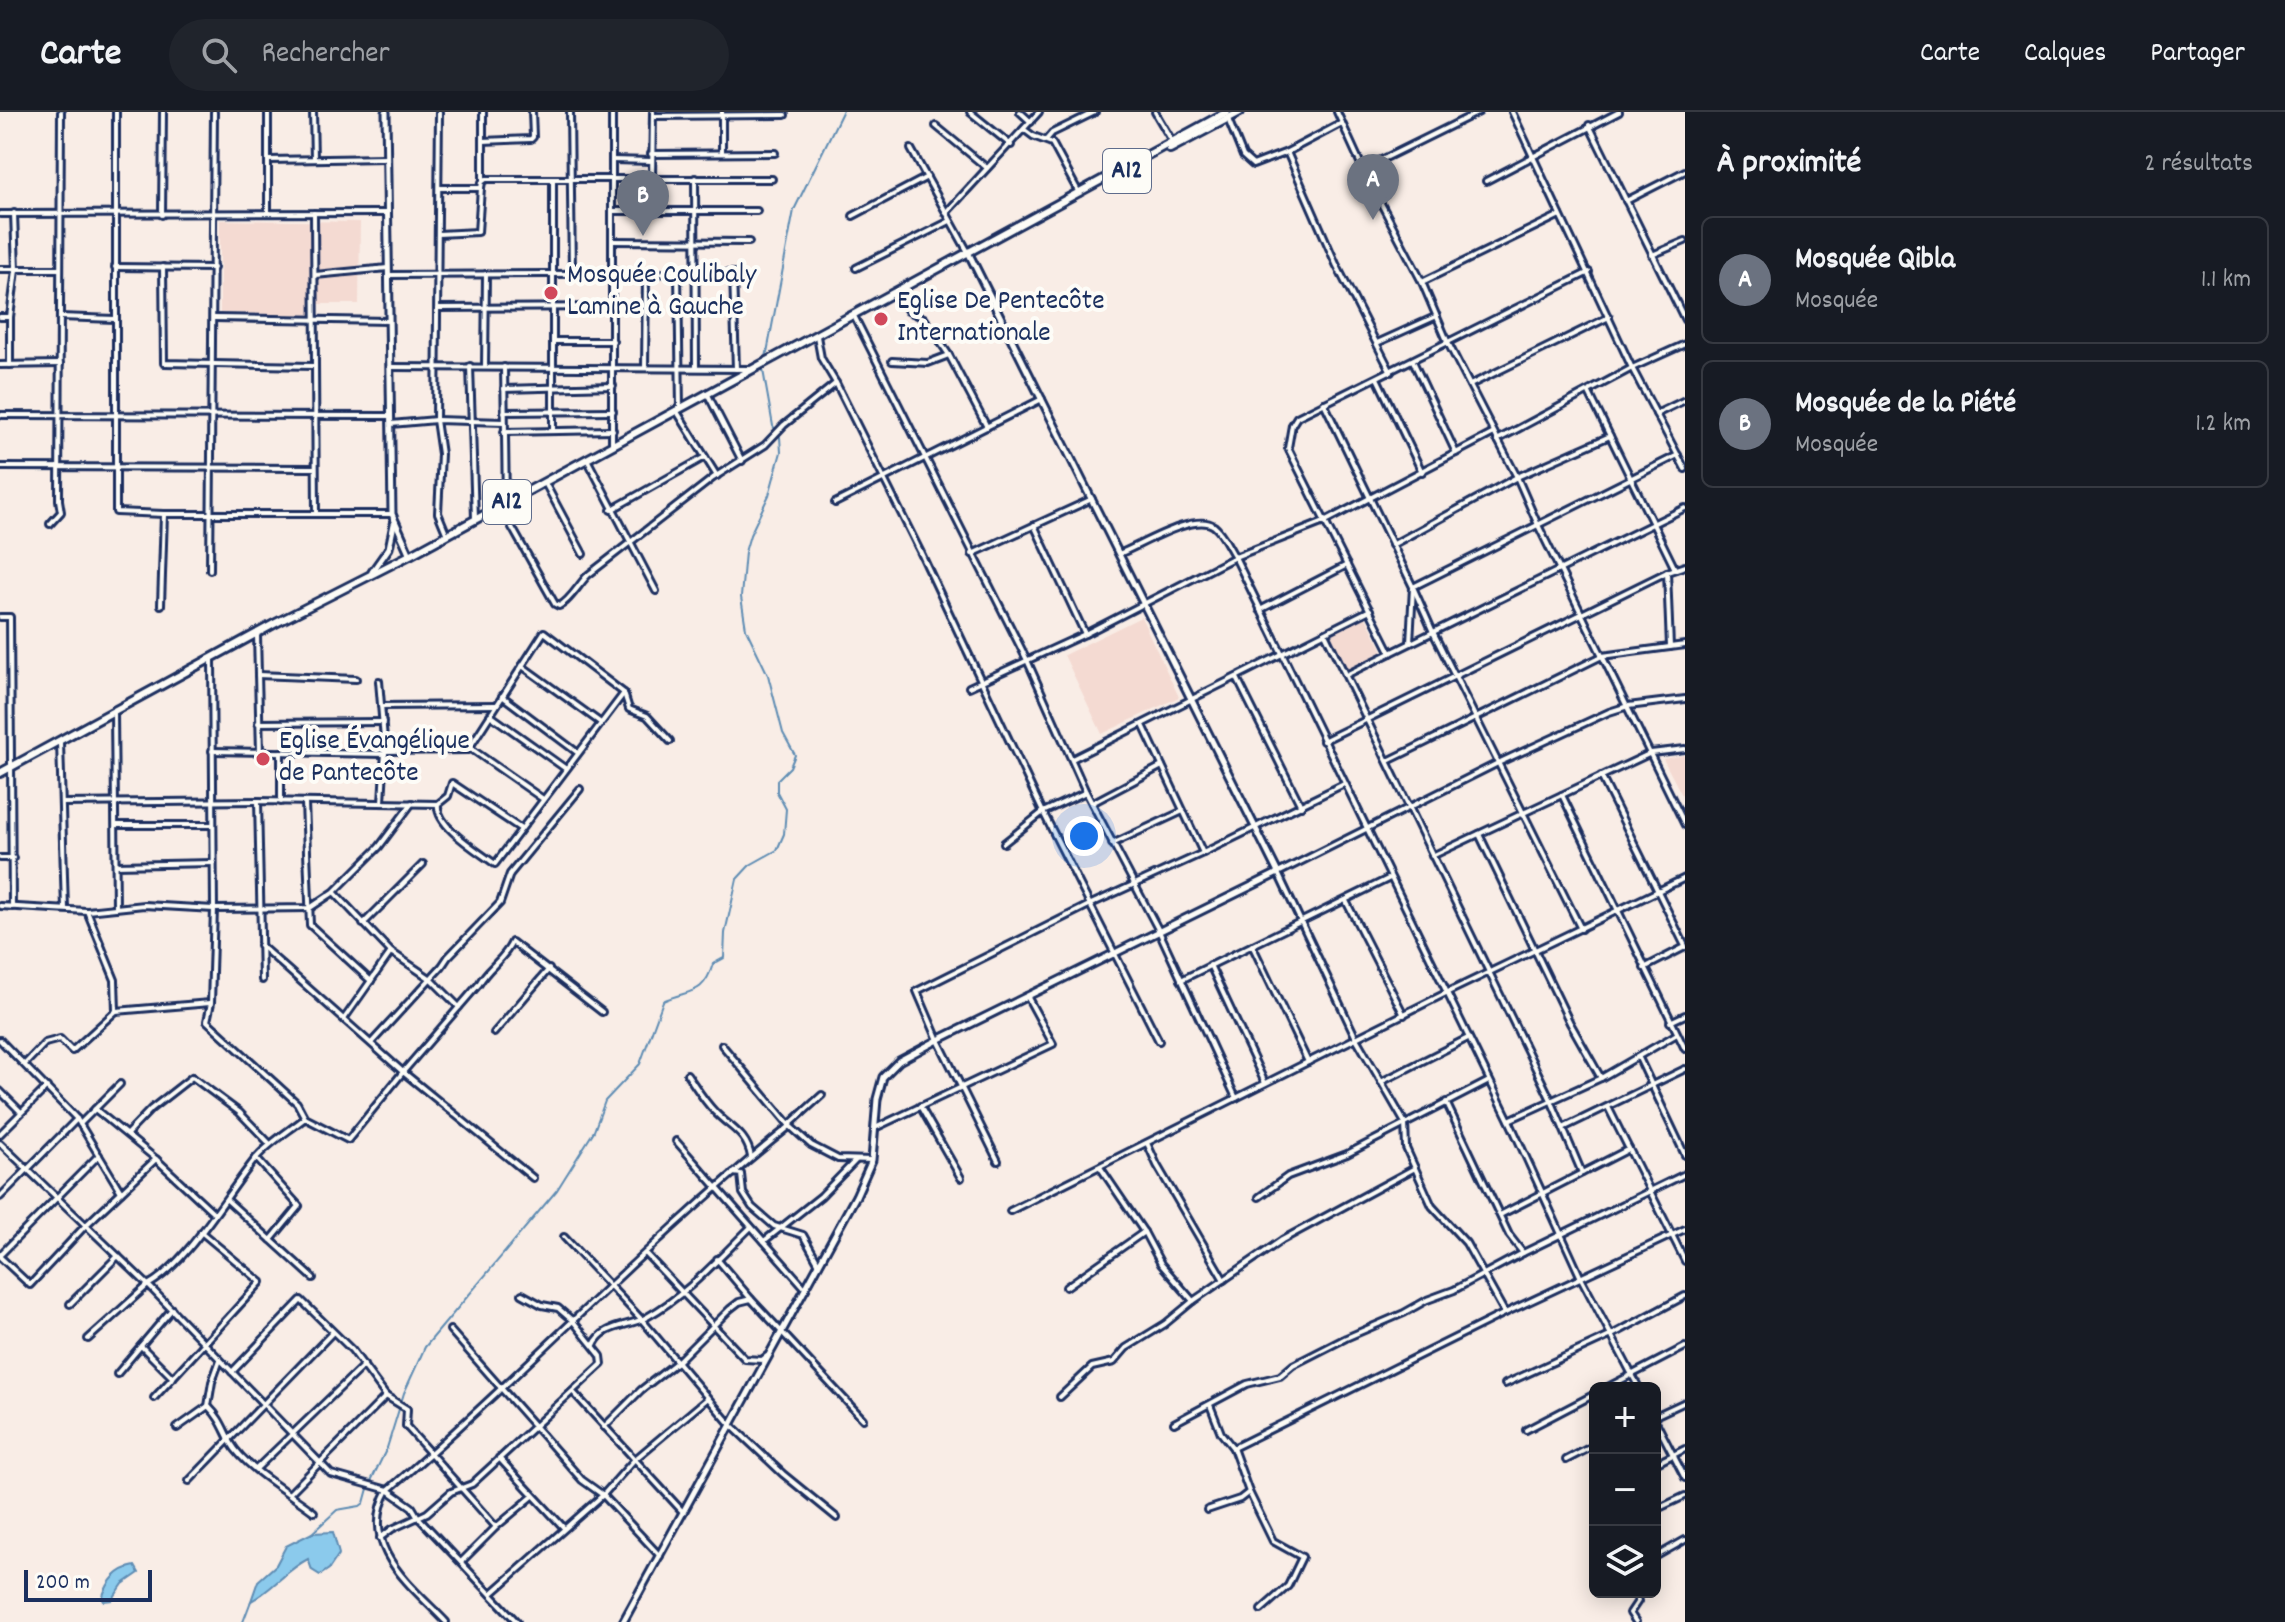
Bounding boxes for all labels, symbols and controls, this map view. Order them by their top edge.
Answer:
search box [169,19,729,91]
text: Carte [40,28,121,83]
icon: search [197,33,241,77]
text: Rechercher [261,34,390,77]
text: Carte [1920,35,1980,75]
text: Calques [2024,35,2106,75]
text: Partager [2150,35,2245,75]
text: À proximité [1717,140,1861,189]
text: 2 résultats [2144,146,2253,183]
road number: A12 [1103,149,1151,193]
pin: A [1347,154,1399,220]
pin: B [617,170,669,236]
text: Mosquée Qibla [1795,240,1955,283]
place label: Mosquée Coulibaly Lamine à Gauche [567,257,757,329]
text: A [1738,262,1752,299]
text: 1.1 km [2201,262,2251,299]
place label: Eglise De Pentecôte Internationale [897,283,1104,355]
text: Mosquée [1795,283,1878,320]
marker: Mosquée Coulibaly Lamine à Gauche [542,284,560,302]
marker: Eglise De Pentecôte Internationale [872,310,890,328]
text: Mosquée de la Piété [1795,384,2016,427]
text: B [1739,406,1751,443]
text: 1.2 km [2195,406,2251,443]
text: Mosquée [1795,427,1878,464]
road number: A12 [483,480,531,524]
place label: Eglise Évangélique de Pantecôte [279,723,470,795]
marker: Eglise Évangélique de Pantecôte [254,750,272,768]
your location [1064,816,1104,856]
map controls [1589,1382,1661,1598]
button: + [1589,1382,1661,1454]
button: − [1589,1454,1661,1526]
button: layers [1589,1526,1661,1598]
scale bar [24,1566,152,1602]
text: 200 m [36,1568,90,1599]

